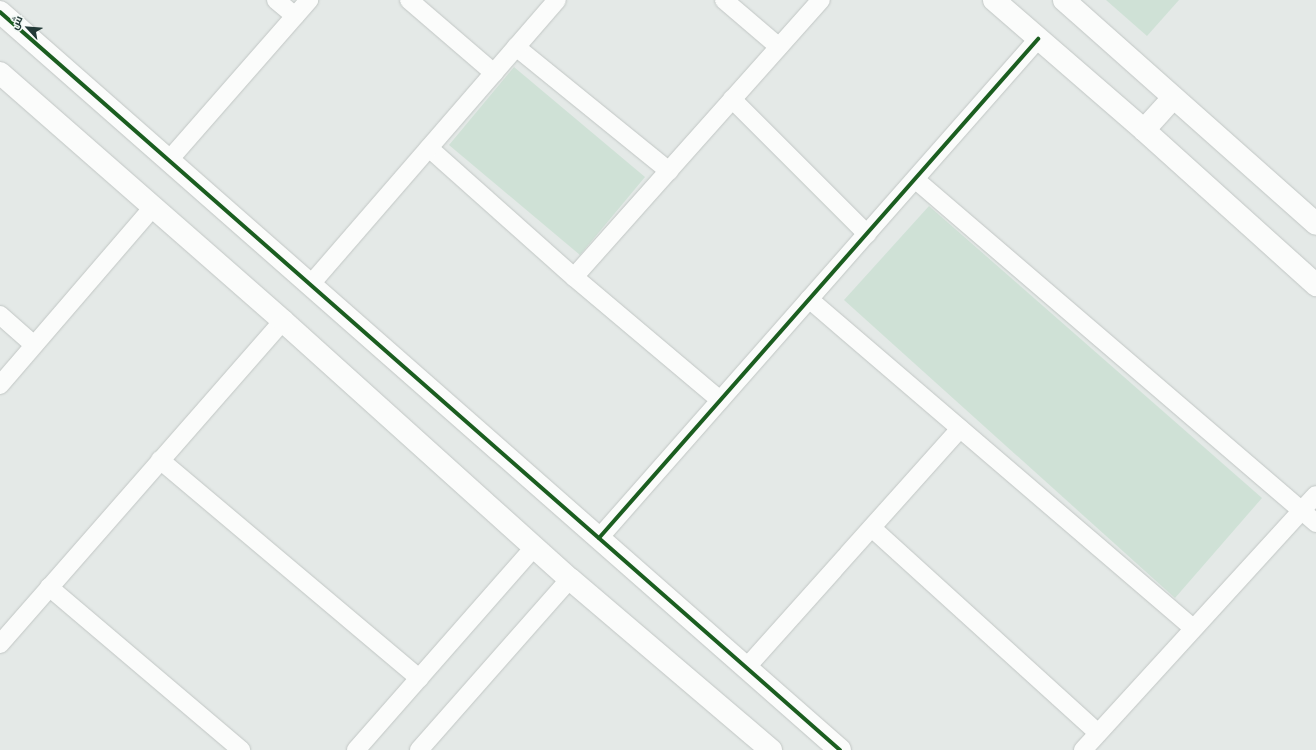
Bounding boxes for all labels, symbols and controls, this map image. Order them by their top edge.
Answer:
north arrow [8,8,48,48]
text: ش [8,13,26,32]

